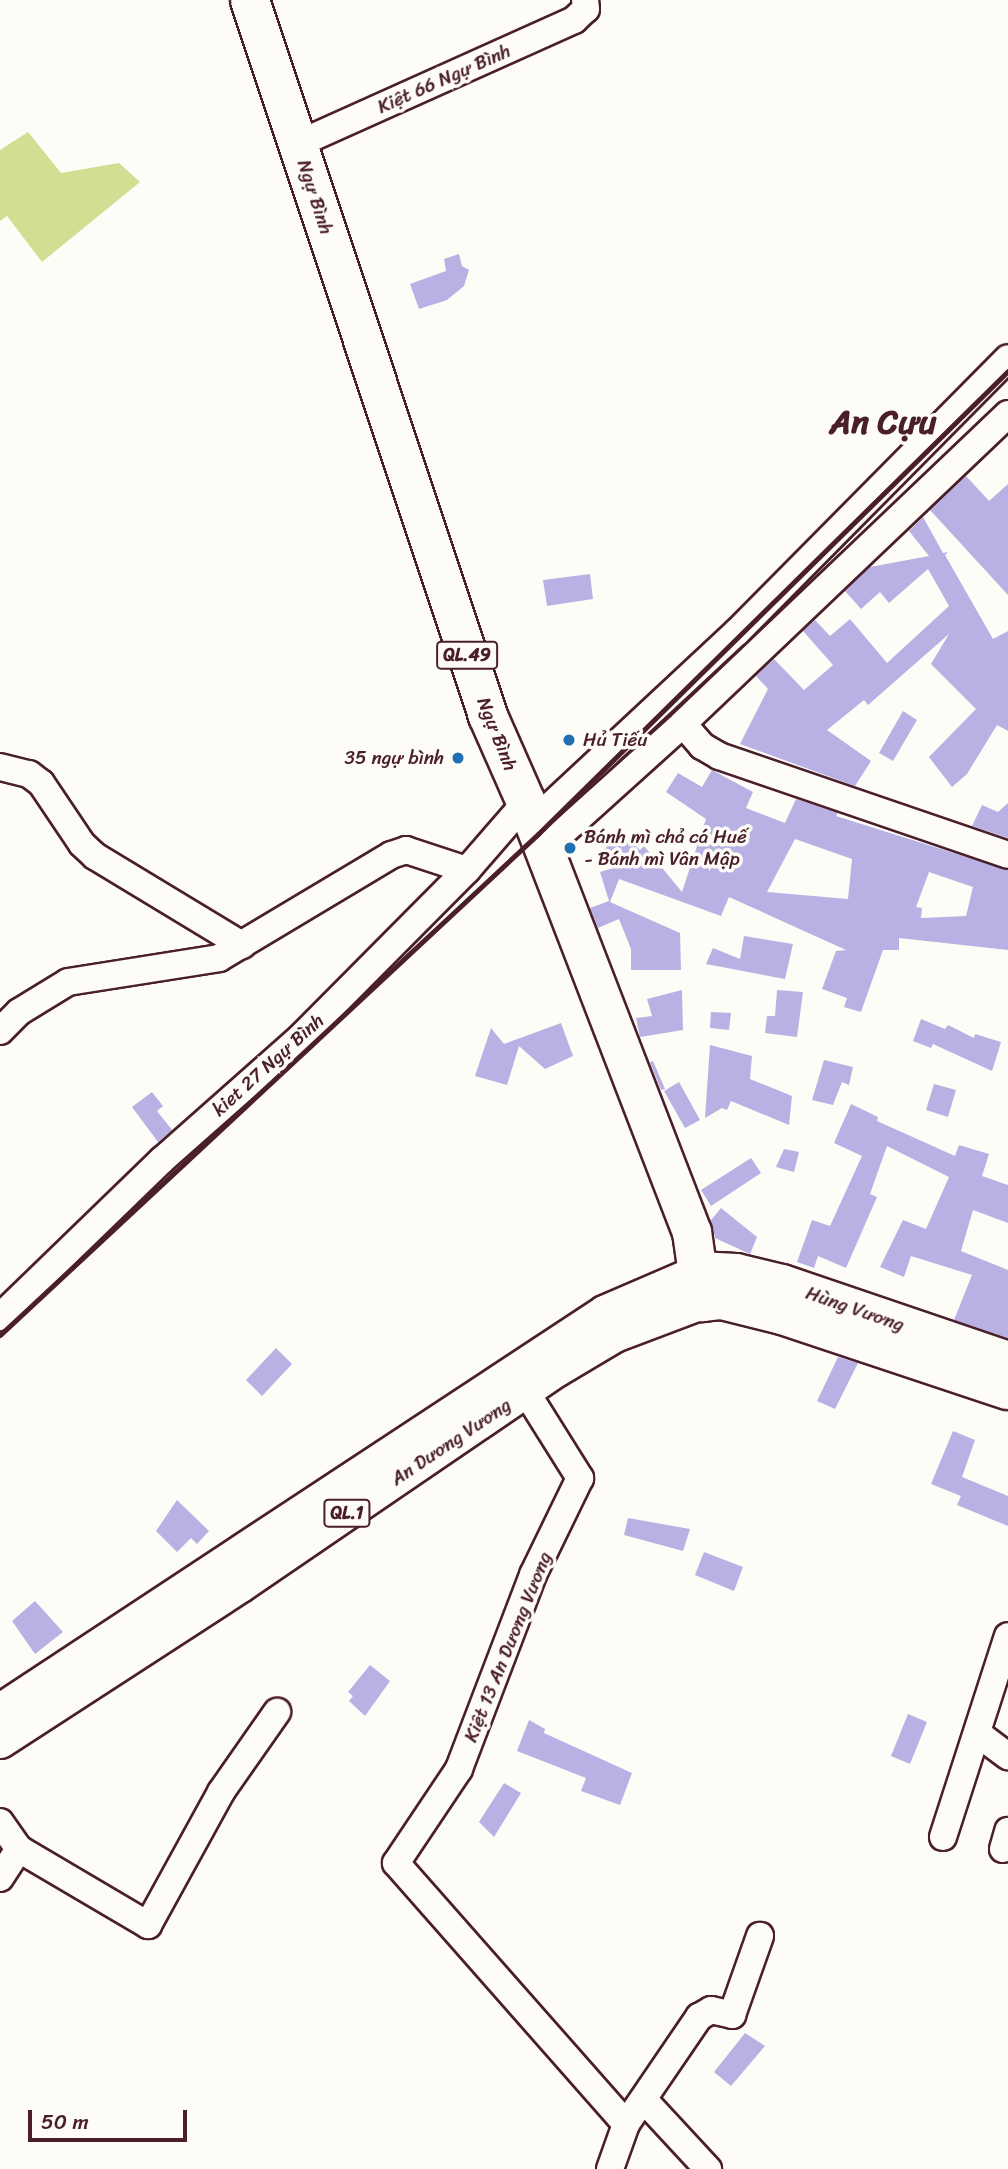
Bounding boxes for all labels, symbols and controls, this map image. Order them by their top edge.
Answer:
street label: Kiệt 66 Ngự Bình [374,39,514,119]
street label: Ngự Bình [292,157,338,237]
district label: An Cựu [830,403,936,443]
road number: QL.49 [435,640,498,670]
street label: Ngự Bình [472,694,522,774]
place label: Hủ Tiếu [583,729,647,751]
marker: Hủ Tiếu [561,732,577,748]
place label: 35 ngự bình [345,747,444,769]
marker: 35 ngự bình [450,750,466,766]
place label: Bánh mì chả cá Huế - Bánh mì Vân Mập [584,826,747,870]
marker: Bánh mì chả cá Huế - Bánh mì Vân Mập [562,840,578,856]
street label: kiet 27 Ngự Bình [208,1009,328,1121]
street label: Hùng Vương [803,1282,907,1336]
street label: An Dương Vương [387,1393,515,1491]
road number: QL.1 [322,1498,372,1528]
street label: Kiệt 13 An Dương Vương [459,1549,557,1745]
scale bar [32,2096,191,2140]
text: 50 m [41,2103,89,2141]

